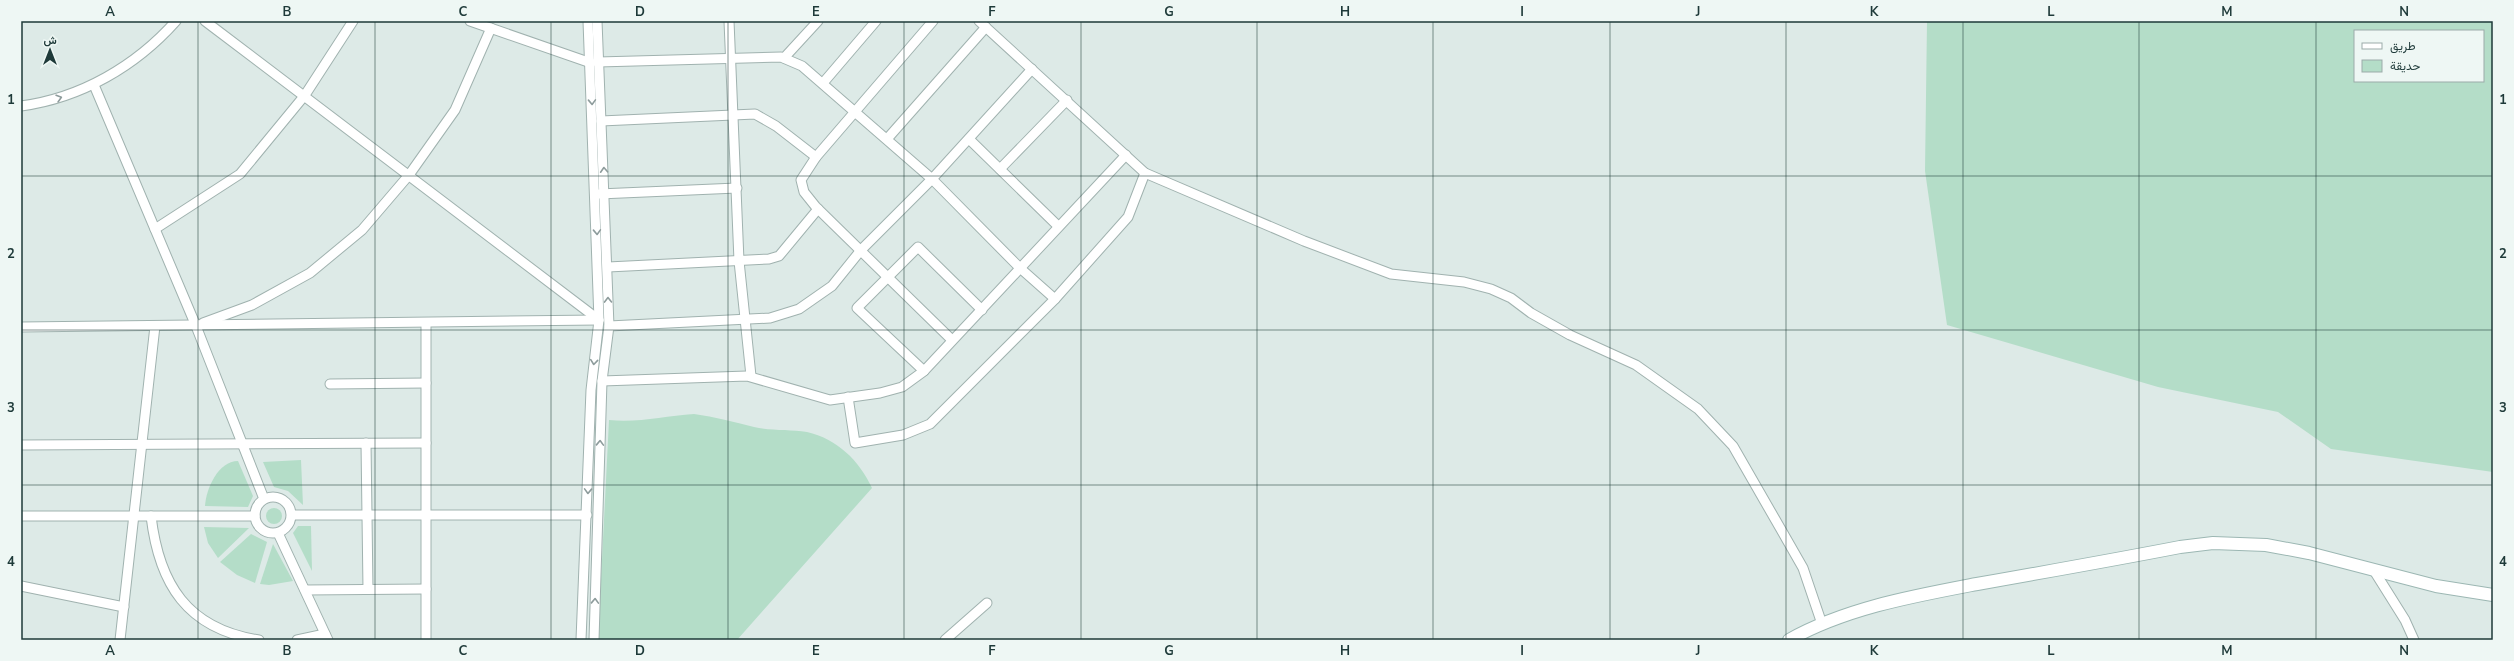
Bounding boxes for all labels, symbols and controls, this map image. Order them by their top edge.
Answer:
text: A [105,3,115,21]
text: B [283,3,292,21]
text: C [459,3,468,21]
text: D [635,3,645,21]
text: E [812,3,820,21]
text: F [988,3,996,21]
text: G [1164,3,1174,21]
text: H [1340,3,1350,21]
text: I [1520,3,1524,21]
text: J [1695,3,1700,21]
text: K [1870,3,1879,21]
text: L [2047,3,2055,21]
text: M [2221,3,2233,21]
text: N [2399,3,2409,21]
north arrow [30,30,70,70]
legend [2354,30,2484,82]
text: ش [43,33,57,48]
text: طريق [2390,38,2416,54]
text: حديقة [2390,58,2420,74]
text: 1 [7,91,15,109]
text: 1 [2499,91,2507,109]
one-way arrow [55,94,62,103]
one-way arrow [588,99,597,105]
one-way arrow [599,167,608,173]
one-way arrow [593,229,601,235]
text: 2 [7,245,15,263]
text: 2 [2499,245,2507,263]
one-way arrow [604,297,612,303]
one-way arrow [590,359,599,365]
text: 3 [7,399,15,417]
text: 3 [2499,399,2507,417]
one-way arrow [596,440,604,446]
one-way arrow [584,488,592,494]
text: 4 [7,553,15,571]
text: 4 [2499,553,2507,571]
one-way arrow [591,598,599,604]
text: A [105,642,115,660]
text: B [283,642,292,660]
text: C [459,642,468,660]
text: D [635,642,645,660]
text: E [812,642,820,660]
text: F [988,642,996,660]
text: G [1164,642,1174,660]
text: H [1340,642,1350,660]
text: I [1520,642,1524,660]
text: J [1695,642,1700,660]
text: K [1870,642,1879,660]
text: L [2047,642,2055,660]
text: M [2221,642,2233,660]
text: N [2399,642,2409,660]

